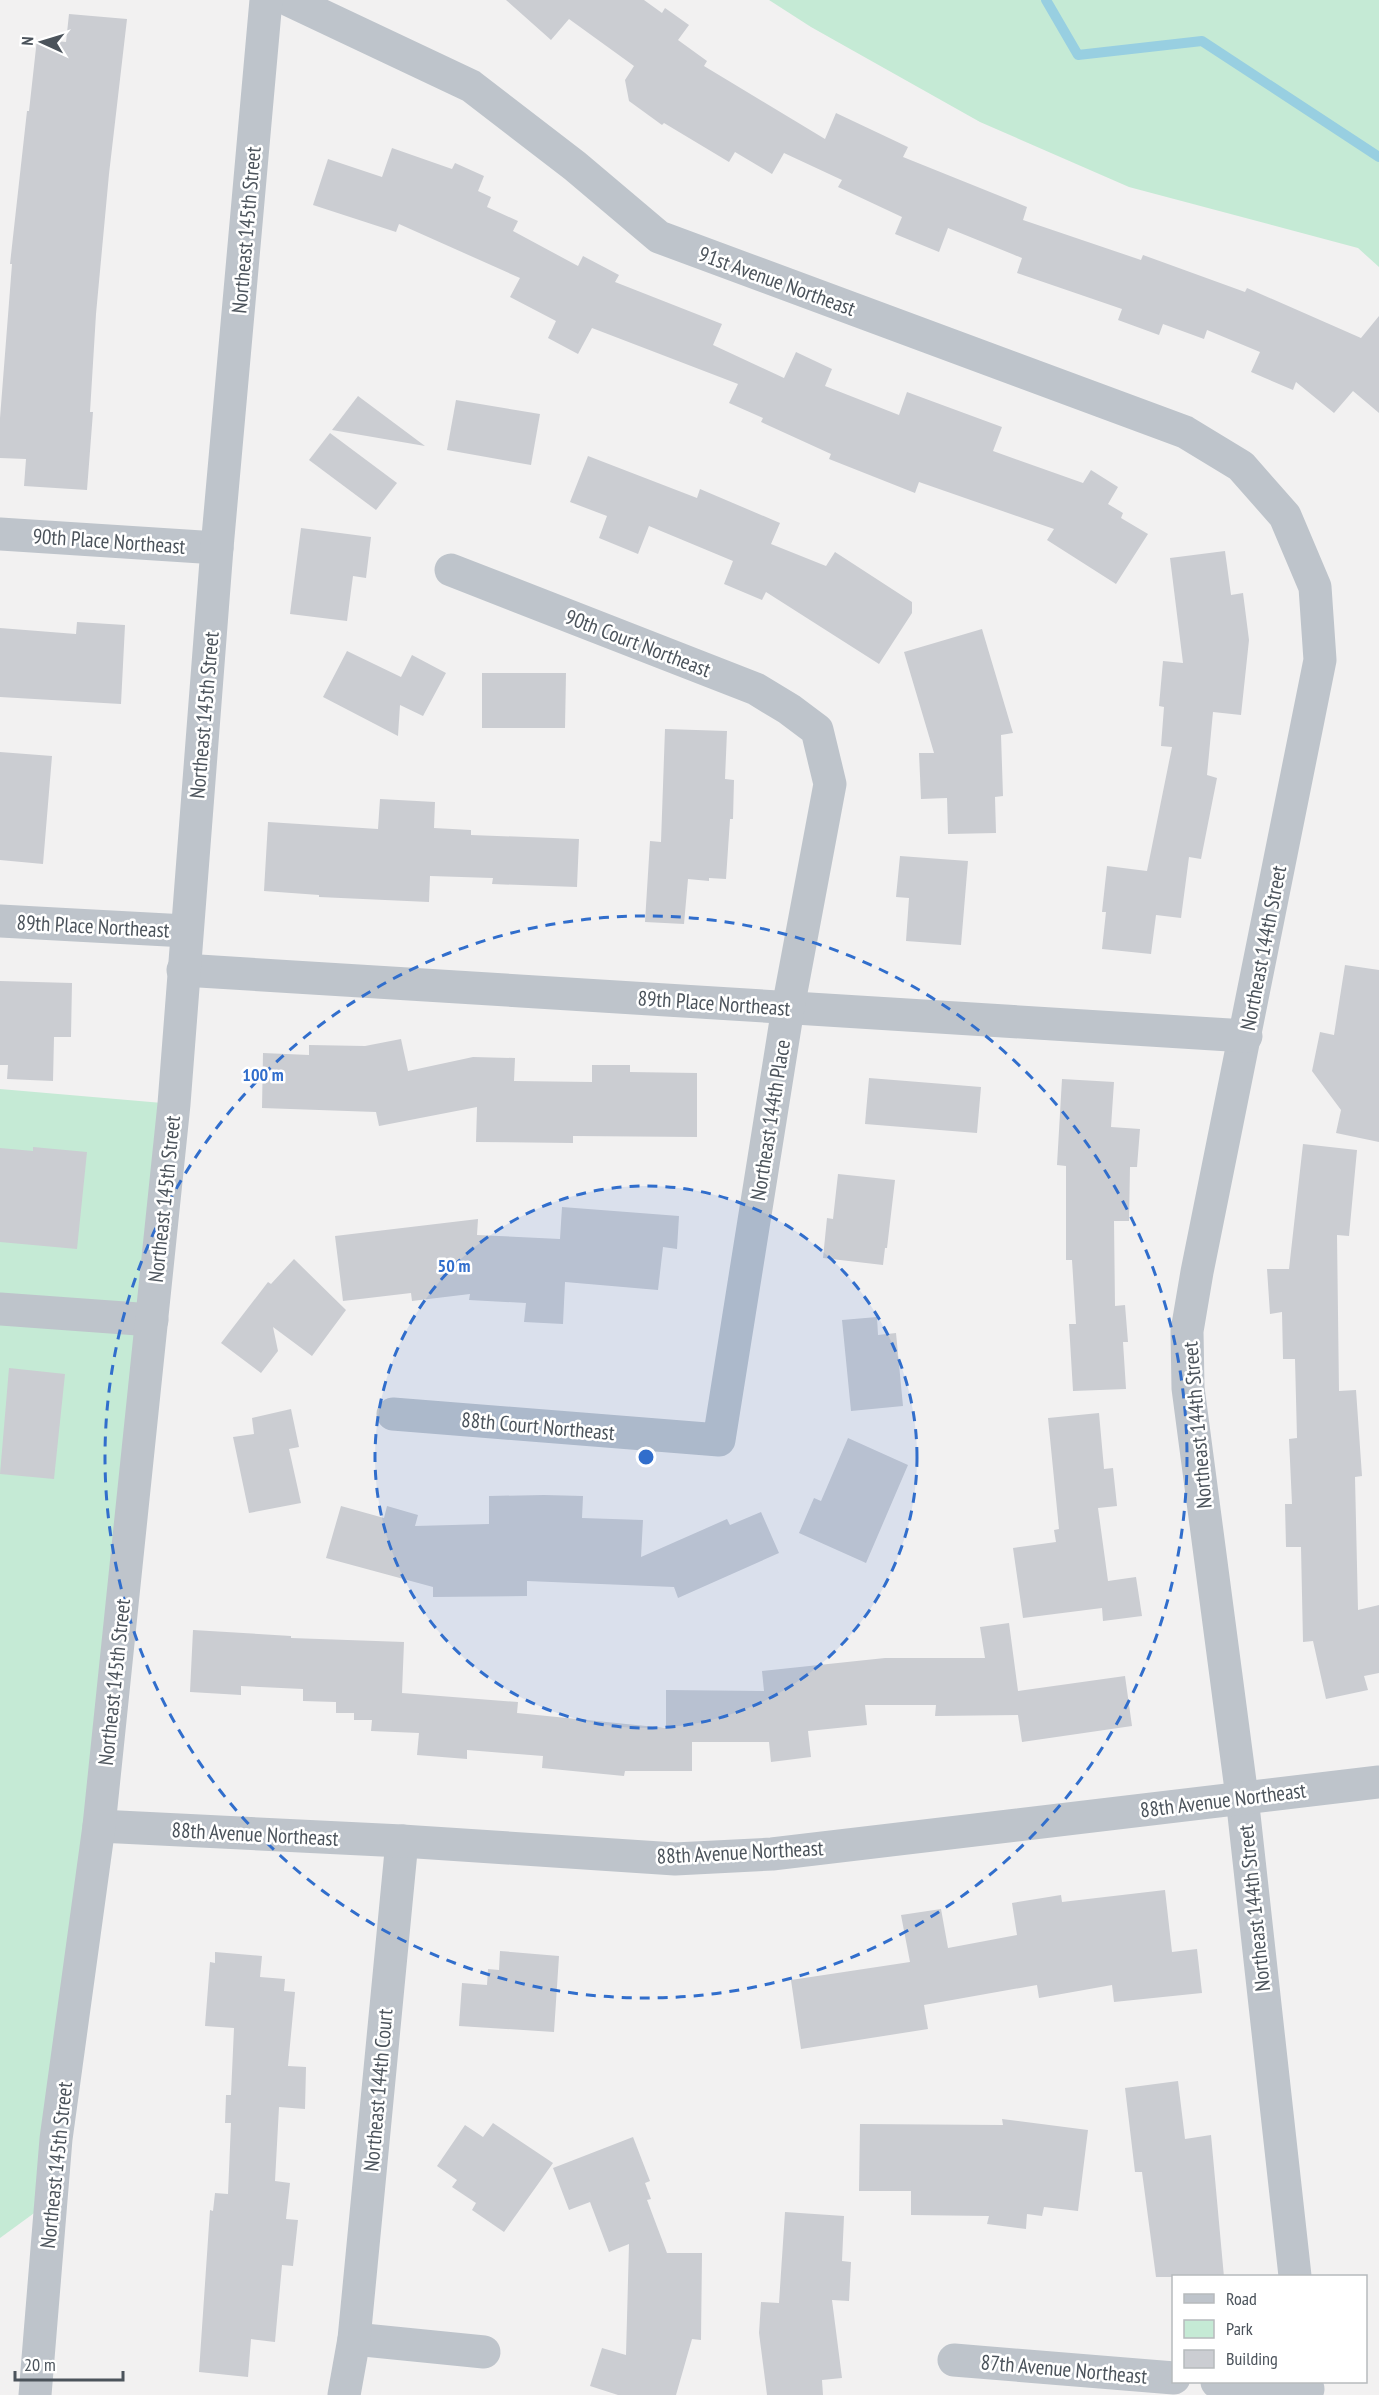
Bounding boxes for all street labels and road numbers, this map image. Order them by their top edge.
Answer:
street label: Northeast 145th Street [225,145,267,315]
street label: 91st Avenue Northeast [695,240,859,322]
street label: 90th Place Northeast [32,522,186,560]
street label: 90th Court Northeast [561,603,715,683]
street label: Northeast 145th Street [183,630,225,800]
street label: Northeast 144th Street [1234,863,1292,1033]
street label: 89th Place Northeast [16,909,170,943]
street label: 89th Place Northeast [637,984,791,1022]
street label: Northeast 144th Place [744,1038,796,1202]
street label: Northeast 145th Street [142,1114,186,1284]
street label: Northeast 144th Street [1176,1340,1218,1510]
street label: 88th Court Northeast [460,1406,616,1446]
street label: Northeast 145th Street [92,1597,136,1767]
street label: 88th Avenue Northeast [1139,1776,1308,1824]
street label: 88th Avenue Northeast [171,1816,339,1852]
street label: Northeast 144th Street [1232,1823,1276,1993]
street label: 88th Avenue Northeast [656,1834,824,1870]
street label: Northeast 144th Court [357,2007,399,2172]
street label: Northeast 145th Street [34,2080,78,2250]
street label: 87th Avenue Northeast [980,2348,1148,2390]

